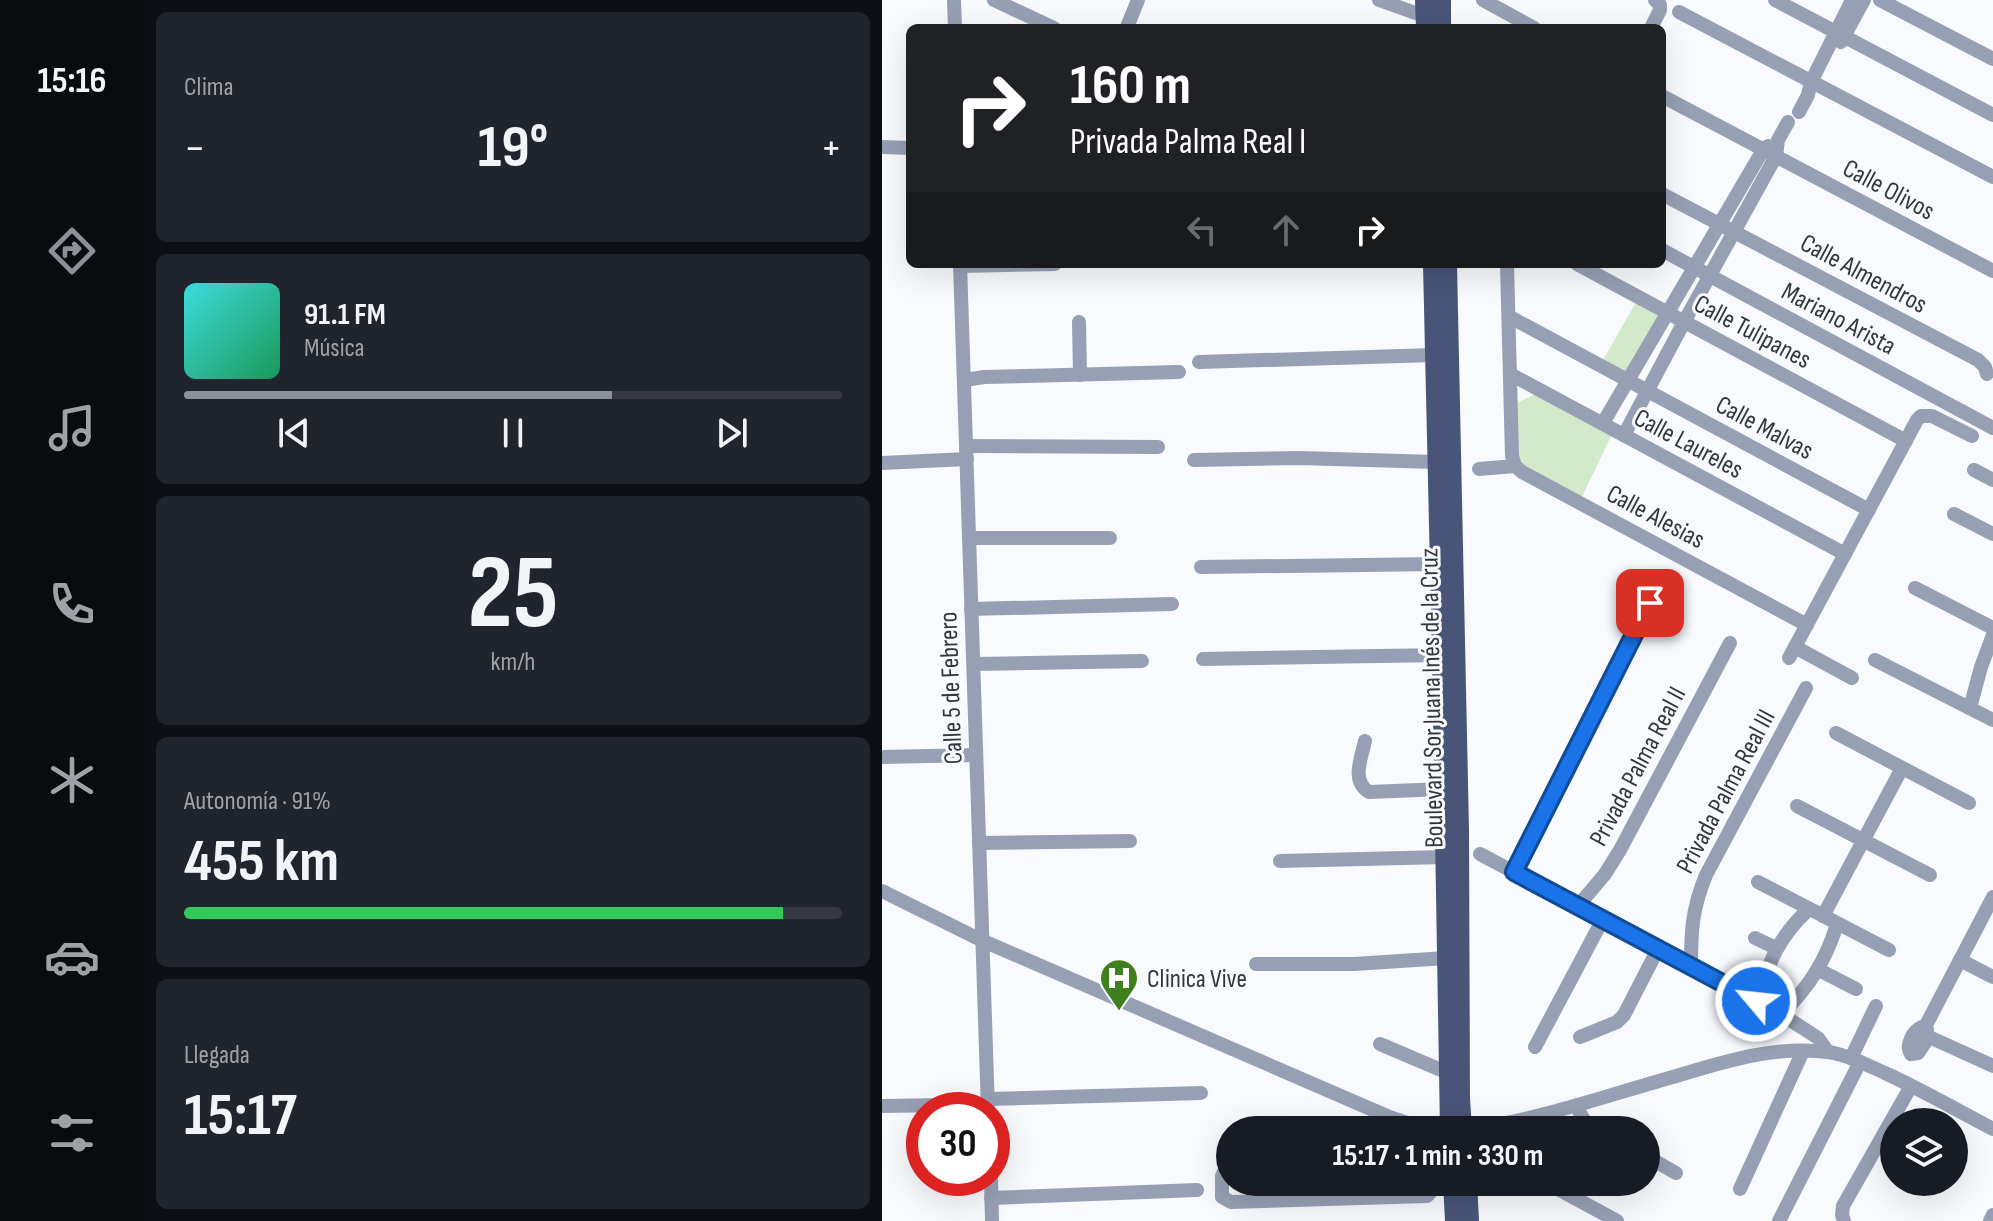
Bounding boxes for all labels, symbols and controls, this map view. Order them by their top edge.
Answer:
text: 160 m [1070,53,1191,120]
icon: right [938,56,1042,160]
text: 15:16 [37,60,107,103]
text: Clima [184,72,234,103]
text: 19° [478,112,548,184]
text: Privada Palma Real I [1070,121,1306,164]
text: − [184,122,206,175]
text: + [820,122,842,175]
street label: Calle Olivos [1837,153,1939,227]
icon: left [1180,208,1224,252]
icon: ahead [1264,208,1308,252]
icon: right [1348,208,1392,252]
icon: directions [44,223,100,279]
street label: Calle Almendros [1795,228,1932,321]
street label: Mariano Arista [1776,276,1901,362]
street label: Calle Tulipanes [1689,289,1816,376]
text: 91.1 FM [304,297,386,333]
text: Música [304,333,365,364]
street label: Calle Malvas [1710,390,1818,467]
icon: music [44,400,100,456]
street label: Calle Laureles [1628,403,1748,486]
icon: previous [272,411,316,455]
icon: pause [491,411,535,455]
icon: next [710,411,754,455]
street label: Calle Alesias [1601,479,1710,556]
text: 25 [467,532,559,657]
street label: Boulevard Sor Juana Inés de la Cruz [1414,548,1451,848]
pin [1616,569,1684,637]
icon: phone [44,576,100,632]
icon: arrive [1628,581,1672,625]
street label: Calle 5 de Febrero [933,611,970,765]
text: km/h [491,647,535,678]
street label: Privada Palma Real II [1583,682,1693,852]
street label: Privada Palma Real III [1670,704,1783,879]
icon: climate [44,752,100,808]
text: Autonomía · 91% [184,786,331,817]
text: 455 km [184,826,339,898]
icon: car [44,929,100,985]
hospital icon: Clinica Vive [1098,957,1140,1012]
position arrow [1714,959,1798,1043]
place label: Clinica Vive [1147,964,1247,995]
text: Llegada [184,1040,250,1071]
text: 15:17 [184,1080,297,1152]
speed limit sign: 30 [906,1092,1010,1196]
icon: filters [44,1105,100,1161]
map controls [1880,1108,1968,1196]
button: layers [1880,1108,1968,1196]
text: 15:17 · 1 min · 330 m [1333,1138,1543,1174]

